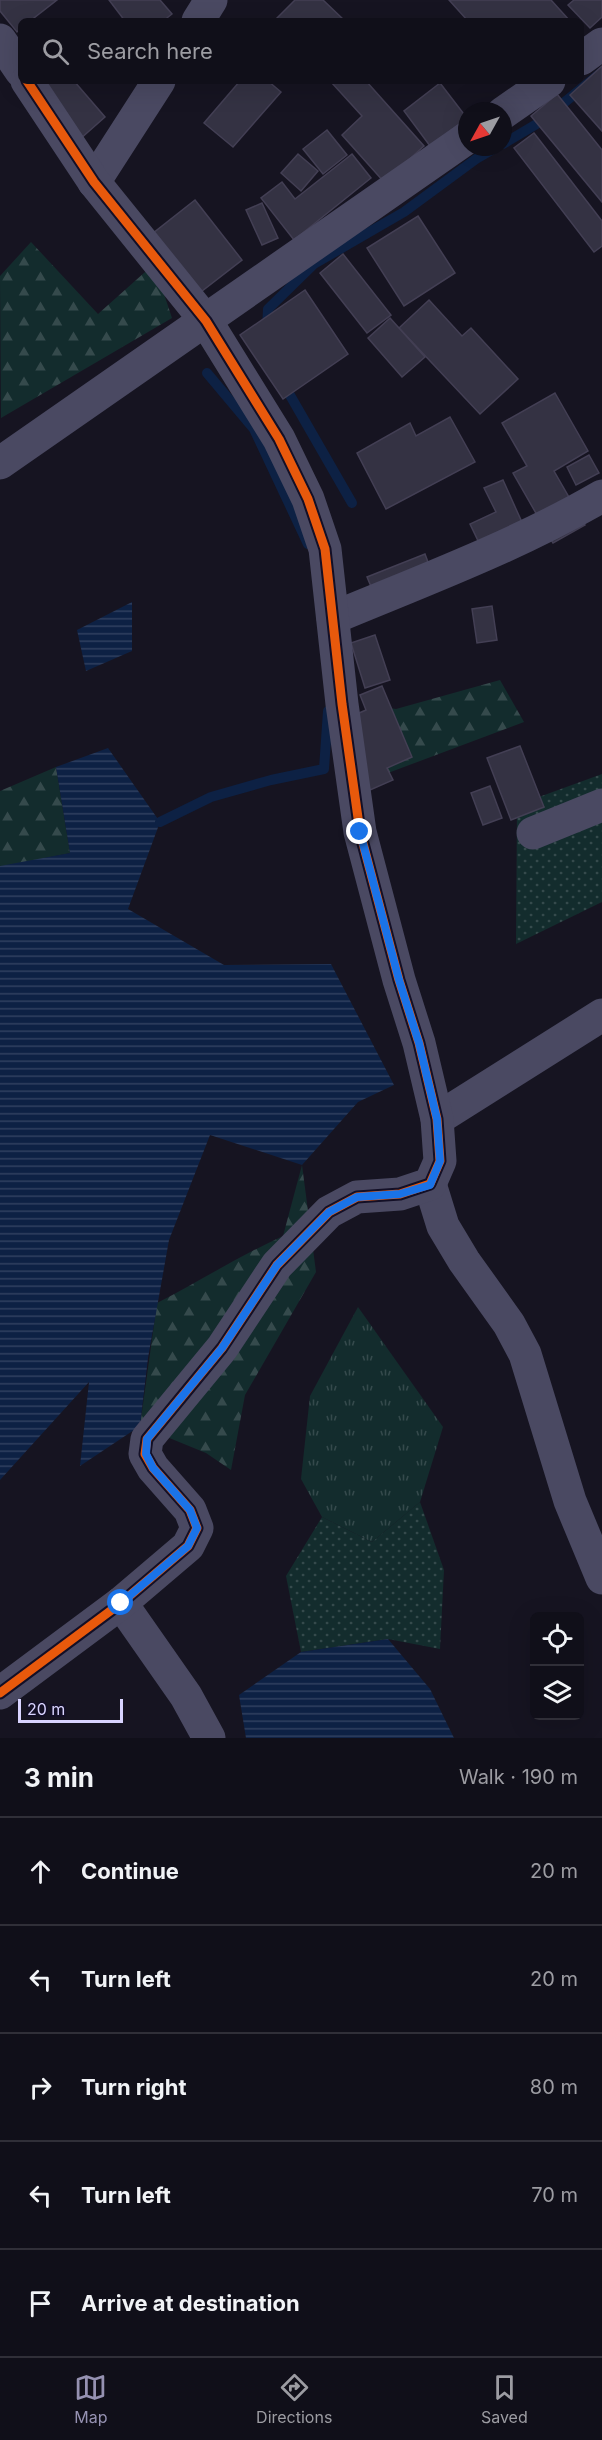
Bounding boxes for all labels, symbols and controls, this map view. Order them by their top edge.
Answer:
search box [18,18,584,84]
icon: search [39,35,72,68]
text: Search here [87,38,213,64]
north arrow [458,102,512,156]
route end [346,818,372,844]
route start [107,1589,133,1615]
map controls [530,1612,584,1720]
button: locate [530,1612,584,1666]
button: layers [530,1666,584,1720]
scale bar [18,1696,123,1724]
text: 20 m [27,1699,65,1719]
text: 3 min [24,1762,94,1793]
text: Walk · 190 m [459,1765,578,1789]
icon: ahead [24,1855,57,1888]
text: Continue [81,1858,179,1884]
text: 20 m [530,1859,578,1883]
icon: left [24,1963,57,1996]
text: Turn left [81,1966,171,1992]
text: 20 m [530,1967,578,1991]
icon: right [24,2071,57,2104]
text: Turn right [81,2074,187,2100]
text: 80 m [530,2075,578,2099]
icon: left [24,2179,57,2212]
text: Turn left [81,2182,171,2208]
text: 70 m [531,2183,578,2207]
icon: arrive [24,2287,57,2320]
text: Arrive at destination [81,2290,300,2316]
tab: Map [74,2371,108,2427]
tab: Directions [256,2371,332,2427]
tab: Saved [481,2371,528,2427]

